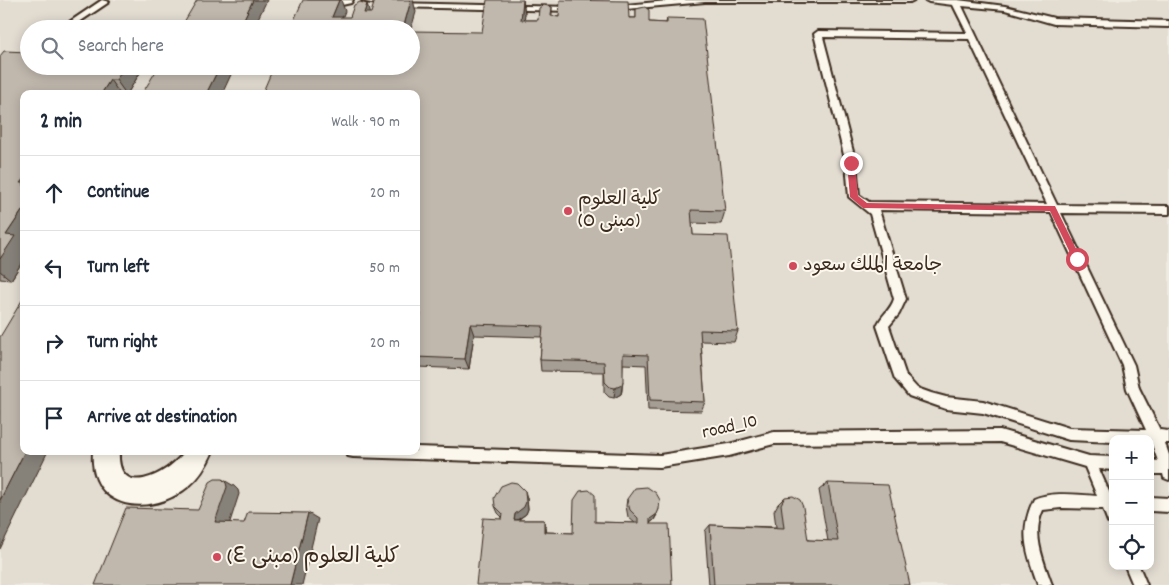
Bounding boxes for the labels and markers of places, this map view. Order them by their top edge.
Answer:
place label: كلية العلوم (مبنى ٥) [578,187,661,236]
marker: كلية العلوم (مبنى ٥) [562,205,574,217]
place label: جامعة الملك سعود [803,253,942,280]
marker: جامعة الملك سعود [787,260,799,272]
place label: كلية العلوم (مبنى ٤) [227,542,399,573]
marker: كلية العلوم (مبنى ٤) [211,551,223,563]

